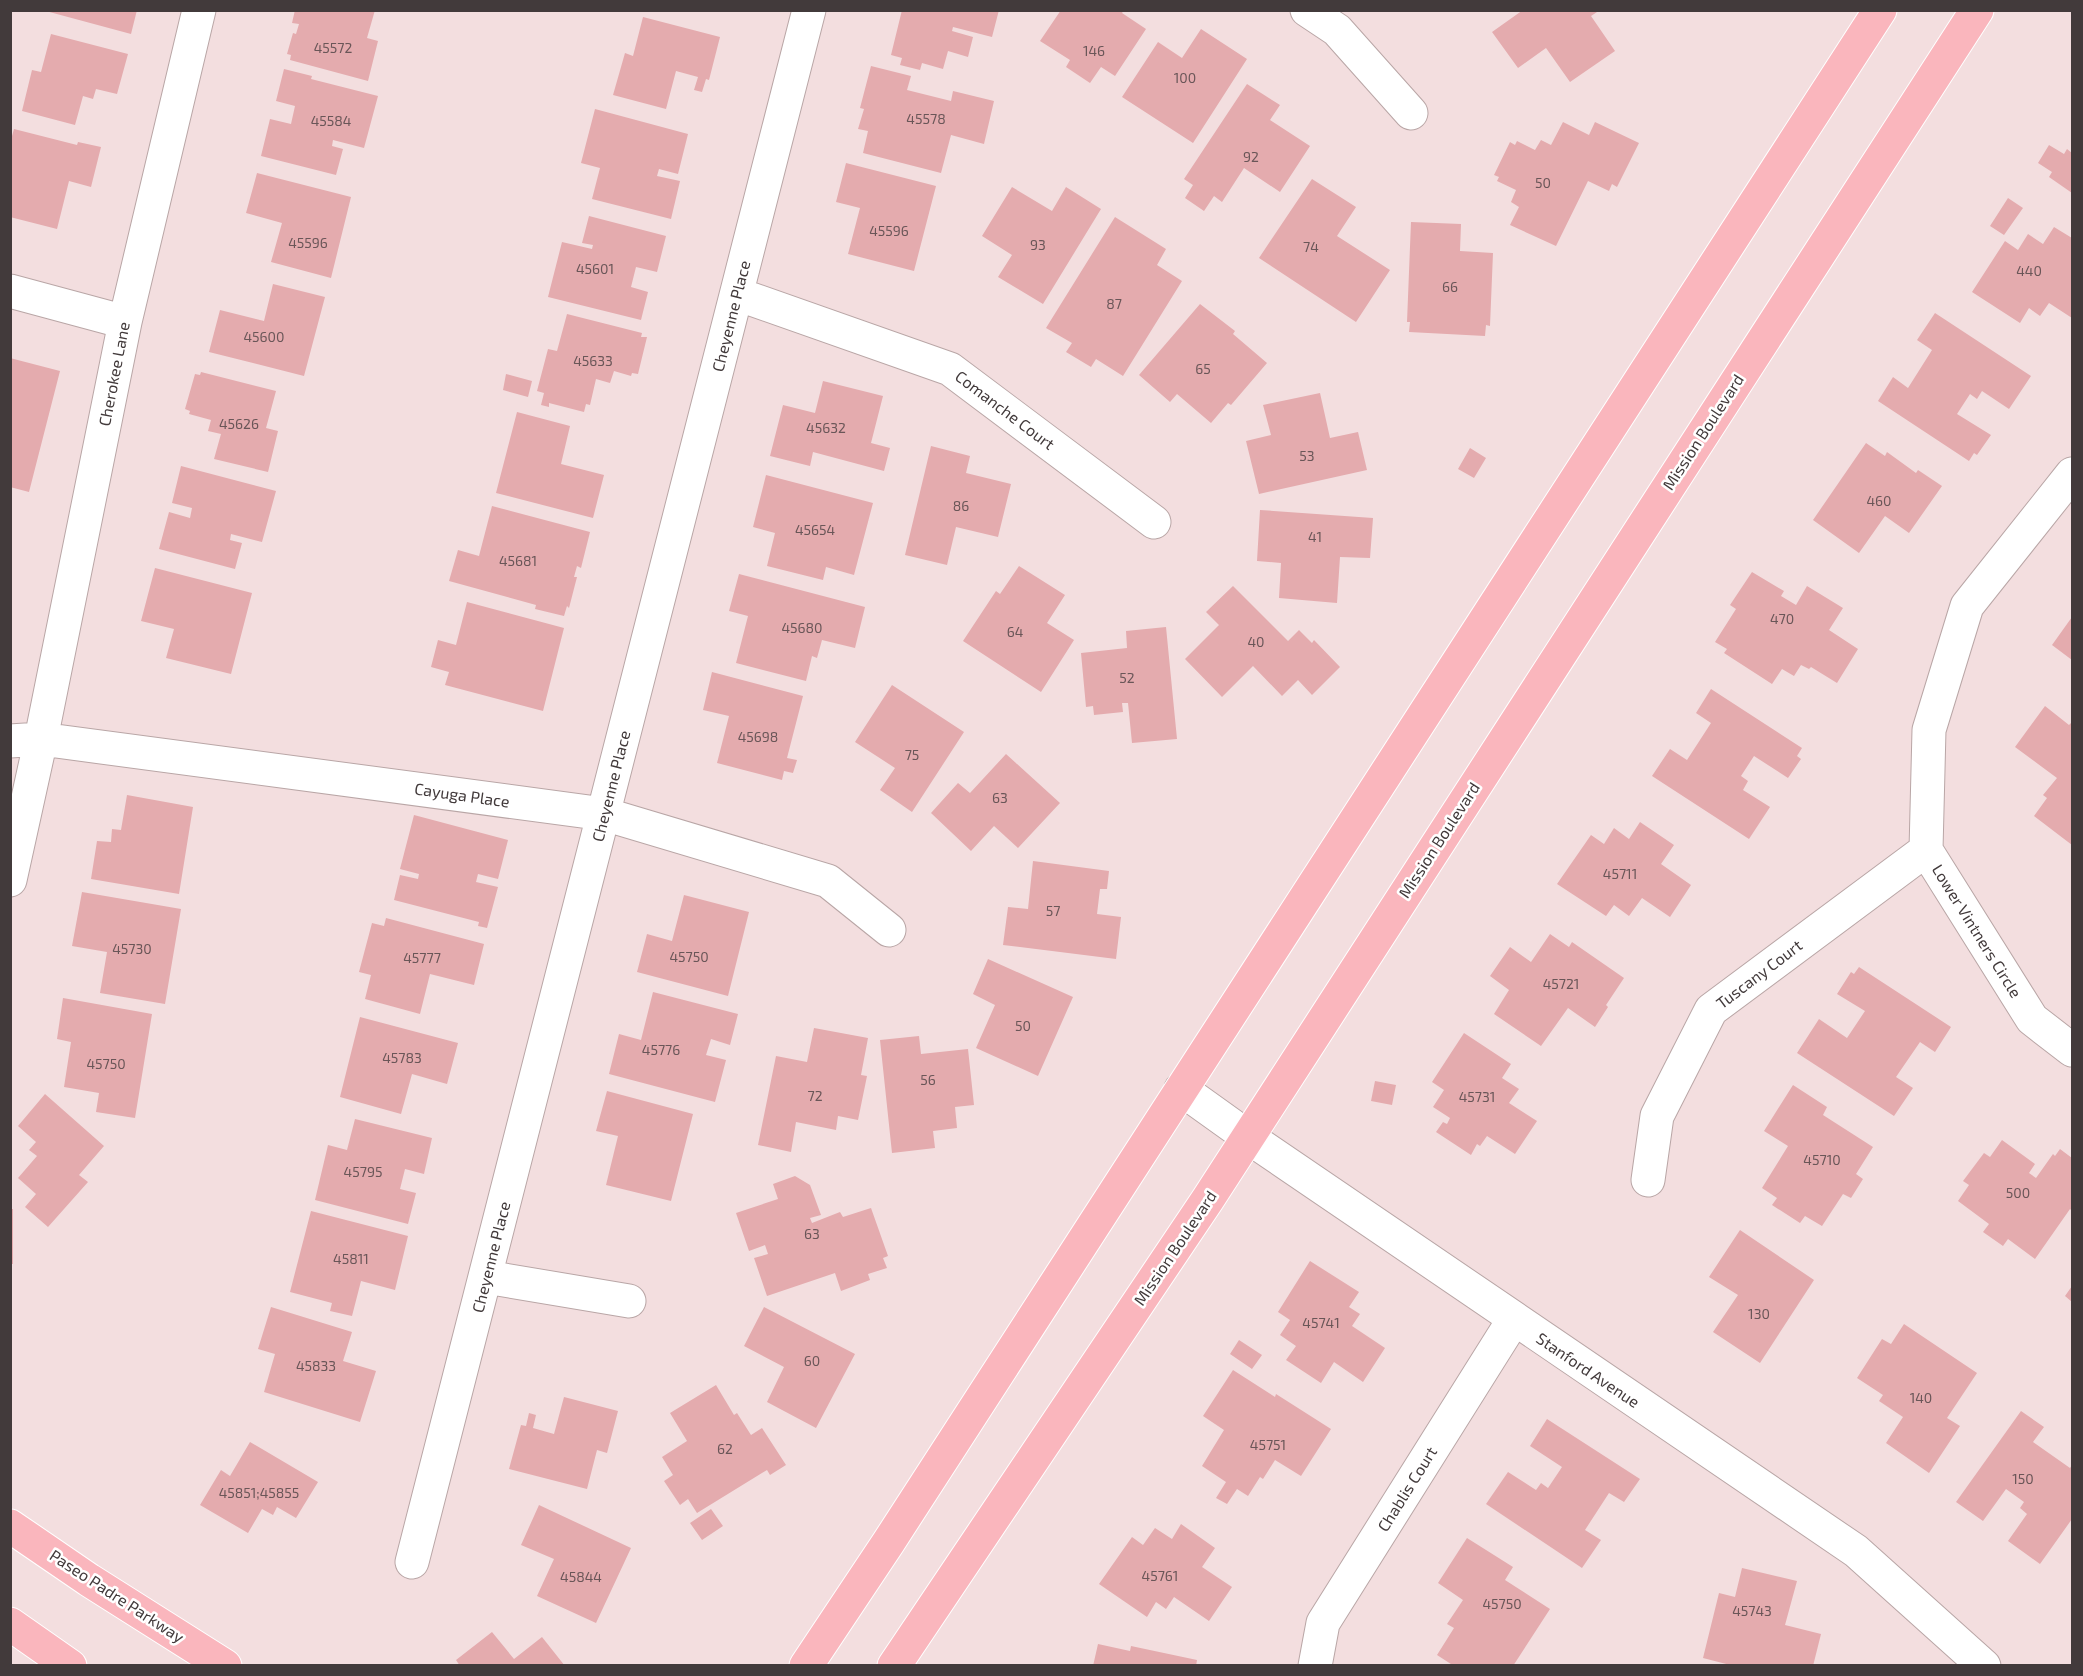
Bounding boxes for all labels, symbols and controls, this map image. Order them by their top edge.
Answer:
house number: 45572 [314,39,352,56]
house number: 146 [1083,42,1105,59]
house number: 100 [1174,69,1196,86]
house number: 45578 [906,110,946,127]
house number: 45584 [311,112,351,129]
house number: 92 [1243,148,1259,165]
house number: 50 [1535,174,1551,191]
house number: 45596 [869,222,909,239]
house number: 45596 [288,234,328,251]
house number: 93 [1030,236,1046,253]
house number: 74 [1303,238,1319,255]
street label: Cheyenne Place [708,258,754,373]
house number: 45601 [576,260,614,277]
house number: 440 [2016,262,2042,279]
house number: 66 [1442,278,1458,295]
house number: 87 [1106,295,1122,312]
street label: Cherokee Lane [94,320,133,428]
house number: 45600 [243,328,285,345]
house number: 45633 [573,352,613,369]
house number: 65 [1195,360,1211,377]
street label: Comanche Court [952,366,1059,453]
street label: Mission Boulevard [1658,370,1747,493]
house number: 45626 [219,415,259,432]
house number: 45632 [806,419,846,436]
house number: 53 [1299,447,1315,464]
house number: 460 [1866,492,1892,509]
house number: 86 [953,497,969,514]
house number: 45654 [795,521,835,538]
house number: 41 [1308,528,1322,545]
house number: 45681 [499,552,537,569]
house number: 470 [1770,610,1794,627]
house number: 45680 [781,619,823,636]
house number: 64 [1007,623,1023,640]
house number: 40 [1247,633,1265,650]
house number: 52 [1119,669,1135,686]
street label: Cheyenne Place [588,728,634,843]
house number: 45698 [738,728,778,745]
house number: 75 [905,746,919,763]
street label: Cayuga Place [413,778,511,811]
street label: Mission Boulevard [1394,778,1483,901]
house number: 63 [992,789,1008,806]
street label: Lower Vintners Circle [1929,860,2026,1001]
house number: 45711 [1603,865,1637,882]
house number: 57 [1046,902,1060,919]
street label: Tuscany Court [1712,935,1805,1012]
house number: 45730 [112,940,152,957]
house number: 45750 [669,948,709,965]
house number: 45777 [403,949,441,966]
house number: 45721 [1543,975,1579,992]
house number: 50 [1015,1017,1031,1034]
house number: 45776 [642,1041,680,1058]
house number: 45783 [382,1049,422,1066]
house number: 45750 [86,1055,126,1072]
house number: 56 [920,1071,936,1088]
house number: 72 [807,1087,823,1104]
house number: 45731 [1459,1088,1495,1105]
house number: 45710 [1803,1151,1841,1168]
house number: 45795 [344,1163,382,1180]
house number: 500 [2006,1184,2030,1201]
street label: Mission Boulevard [1129,1187,1220,1309]
street label: Cheyenne Place [468,1199,514,1314]
house number: 63 [804,1225,820,1242]
house number: 45811 [333,1250,369,1267]
house number: 130 [1748,1305,1770,1322]
house number: 45741 [1302,1314,1340,1331]
street label: Stanford Avenue [1533,1328,1643,1411]
house number: 60 [804,1352,820,1369]
house number: 45833 [296,1357,336,1374]
house number: 140 [1910,1389,1932,1406]
house number: 45751 [1250,1436,1286,1453]
house number: 62 [717,1440,733,1457]
street label: Chablis Court [1373,1443,1440,1535]
house number: 150 [2012,1470,2034,1487]
house number: 45851;45855 [219,1484,299,1501]
street label: Paseo Padre Parkway [47,1545,188,1646]
house number: 45761 [1142,1567,1178,1584]
house number: 45844 [560,1568,602,1585]
house number: 45750 [1482,1595,1522,1612]
house number: 45743 [1732,1602,1772,1619]

